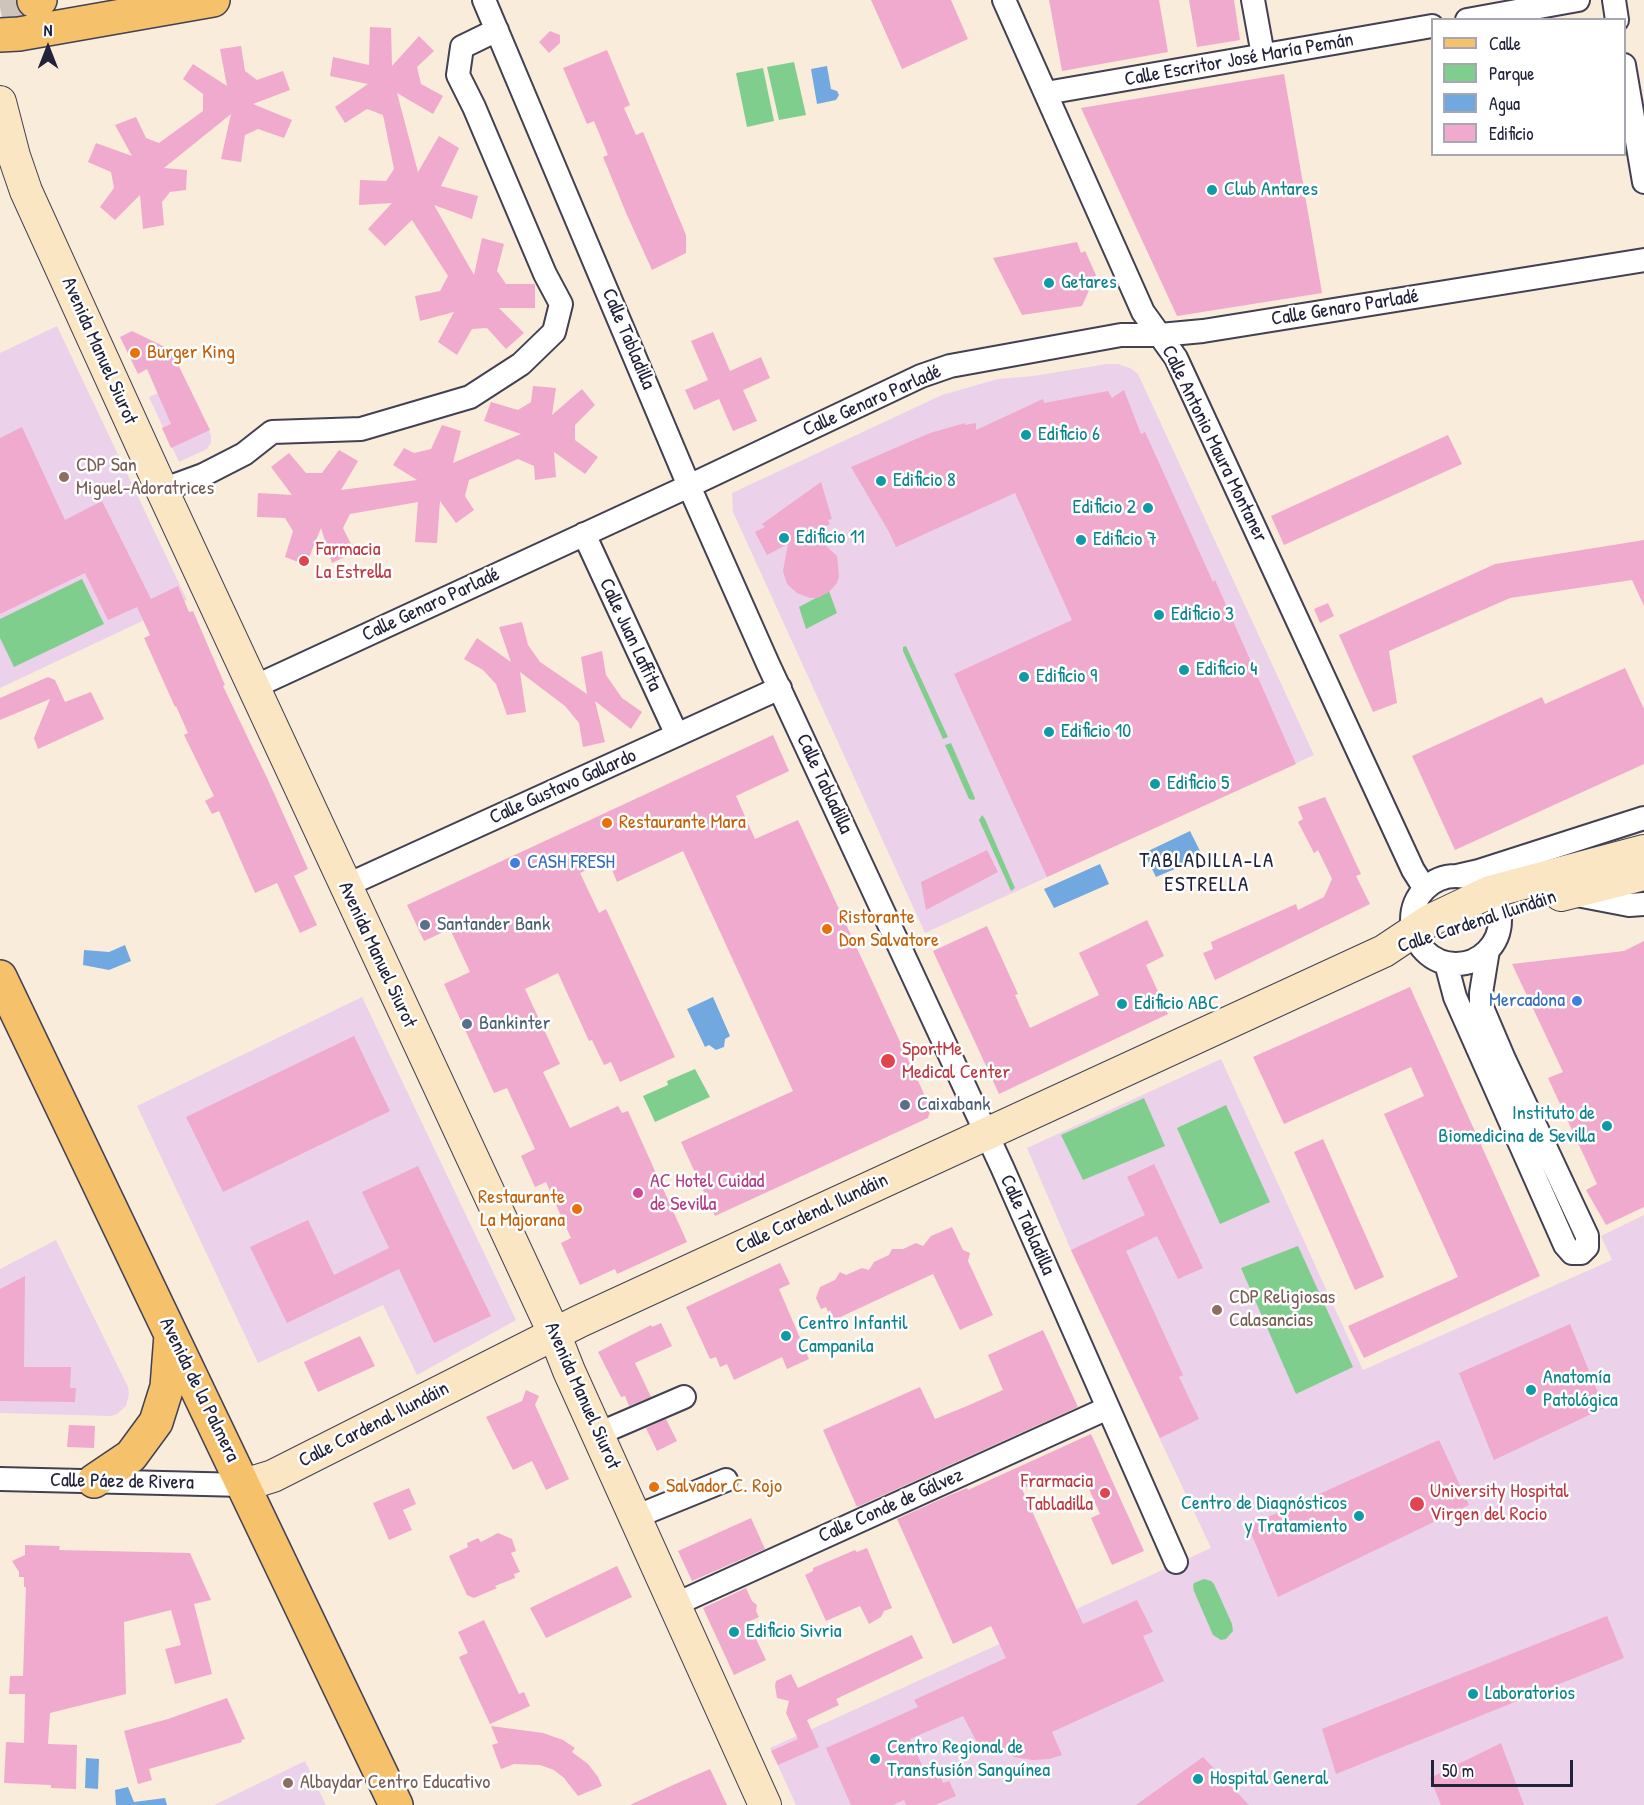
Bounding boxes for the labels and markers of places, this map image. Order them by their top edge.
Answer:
place label: Club Antares [1224,178,1318,202]
marker: Club Antares [1205,183,1219,197]
place label: Getares [1061,271,1117,295]
marker: Getares [1042,276,1056,290]
place label: Burger King [147,341,235,365]
marker: Burger King [128,346,142,360]
place label: Edificio 6 [1038,423,1100,447]
marker: Edificio 6 [1019,428,1033,442]
place label: CDP San Miguel-Adoratrices [76,454,214,501]
place label: Edificio 8 [893,469,956,493]
marker: CDP San Miguel-Adoratrices [57,470,71,484]
marker: Edificio 8 [874,474,888,488]
place label: Edificio 2 [1073,496,1136,520]
marker: Edificio 2 [1141,501,1155,515]
place label: Edificio 11 [796,526,865,550]
place label: Edificio 7 [1093,528,1157,552]
marker: Edificio 11 [777,531,791,545]
marker: Edificio 7 [1074,533,1088,547]
place label: Farmacia La Estrella [316,538,391,585]
marker: Farmacia La Estrella [297,554,311,568]
place label: Edificio 3 [1171,603,1234,627]
marker: Edificio 3 [1152,608,1166,622]
place label: Edificio 4 [1196,658,1258,682]
marker: Edificio 4 [1177,663,1191,677]
place label: Edificio 9 [1036,665,1097,689]
marker: Edificio 9 [1017,670,1031,684]
place label: Edificio 10 [1061,720,1131,744]
marker: Edificio 10 [1042,725,1056,739]
place label: Edificio 5 [1167,772,1229,796]
marker: Edificio 5 [1148,777,1162,791]
place label: Restaurante Mara [619,811,746,835]
marker: Restaurante Mara [600,816,614,830]
place label: CASH FRESH [527,851,615,875]
marker: CASH FRESH [508,856,522,870]
place label: Ristorante Don Salvatore [839,906,939,953]
place label: Santander Bank [437,913,550,937]
marker: Santander Bank [418,918,432,932]
marker: Ristorante Don Salvatore [820,922,834,936]
place label: Mercadona [1489,989,1565,1013]
place label: Edificio ABC [1134,992,1219,1016]
marker: Mercadona [1570,994,1584,1008]
marker: Edificio ABC [1115,997,1129,1011]
place label: Bankinter [479,1012,550,1036]
marker: Bankinter [460,1017,474,1031]
place label: SportMe Medical Center [902,1038,1010,1085]
marker: SportMe Medical Center [879,1052,897,1070]
place label: Caixabank [917,1093,990,1117]
marker: Caixabank [898,1098,912,1112]
place label: Instituto de Biomedicina de Sevilla [1438,1102,1595,1149]
marker: Instituto de Biomedicina de Sevilla [1600,1119,1614,1133]
place label: AC Hotel Cuidad de Sevilla [650,1170,764,1217]
place label: Restaurante La Majorana [478,1186,565,1233]
marker: AC Hotel Cuidad de Sevilla [631,1186,645,1200]
marker: Restaurante La Majorana [570,1202,584,1216]
place label: CDP Religiosas Calasancias [1229,1286,1335,1333]
marker: CDP Religiosas Calasancias [1210,1303,1224,1317]
place label: Centro Infantil Campanila [798,1312,908,1359]
marker: Centro Infantil Campanila [779,1329,793,1343]
place label: Anatomía Patológica [1543,1366,1618,1413]
marker: Anatomía Patológica [1524,1383,1538,1397]
place label: Frarmacia Tabladilla [1021,1470,1093,1517]
place label: Salvador C. Rojo [666,1475,782,1499]
marker: Salvador C. Rojo [647,1480,661,1494]
place label: University Hospital Virgen del Rocio [1430,1480,1568,1527]
marker: Frarmacia Tabladilla [1098,1486,1112,1500]
place label: Centro de Diagnósticos y Tratamiento [1181,1492,1347,1539]
marker: University Hospital Virgen del Rocio [1408,1495,1426,1513]
marker: Centro de Diagnósticos y Tratamiento [1352,1509,1366,1523]
place label: Edificio Sivria [746,1620,842,1644]
marker: Edificio Sivria [727,1625,741,1639]
place label: Laboratorios [1485,1682,1575,1706]
marker: Laboratorios [1466,1687,1480,1701]
place label: Centro Regional de Transfusión Sanguínea [887,1736,1050,1783]
marker: Centro Regional de Transfusión Sanguínea [868,1752,882,1766]
place label: Hospital General [1210,1767,1328,1791]
place label: Albaydar Centro Educativo [300,1771,490,1795]
marker: Hospital General [1191,1772,1205,1786]
marker: Albaydar Centro Educativo [281,1776,295,1790]

